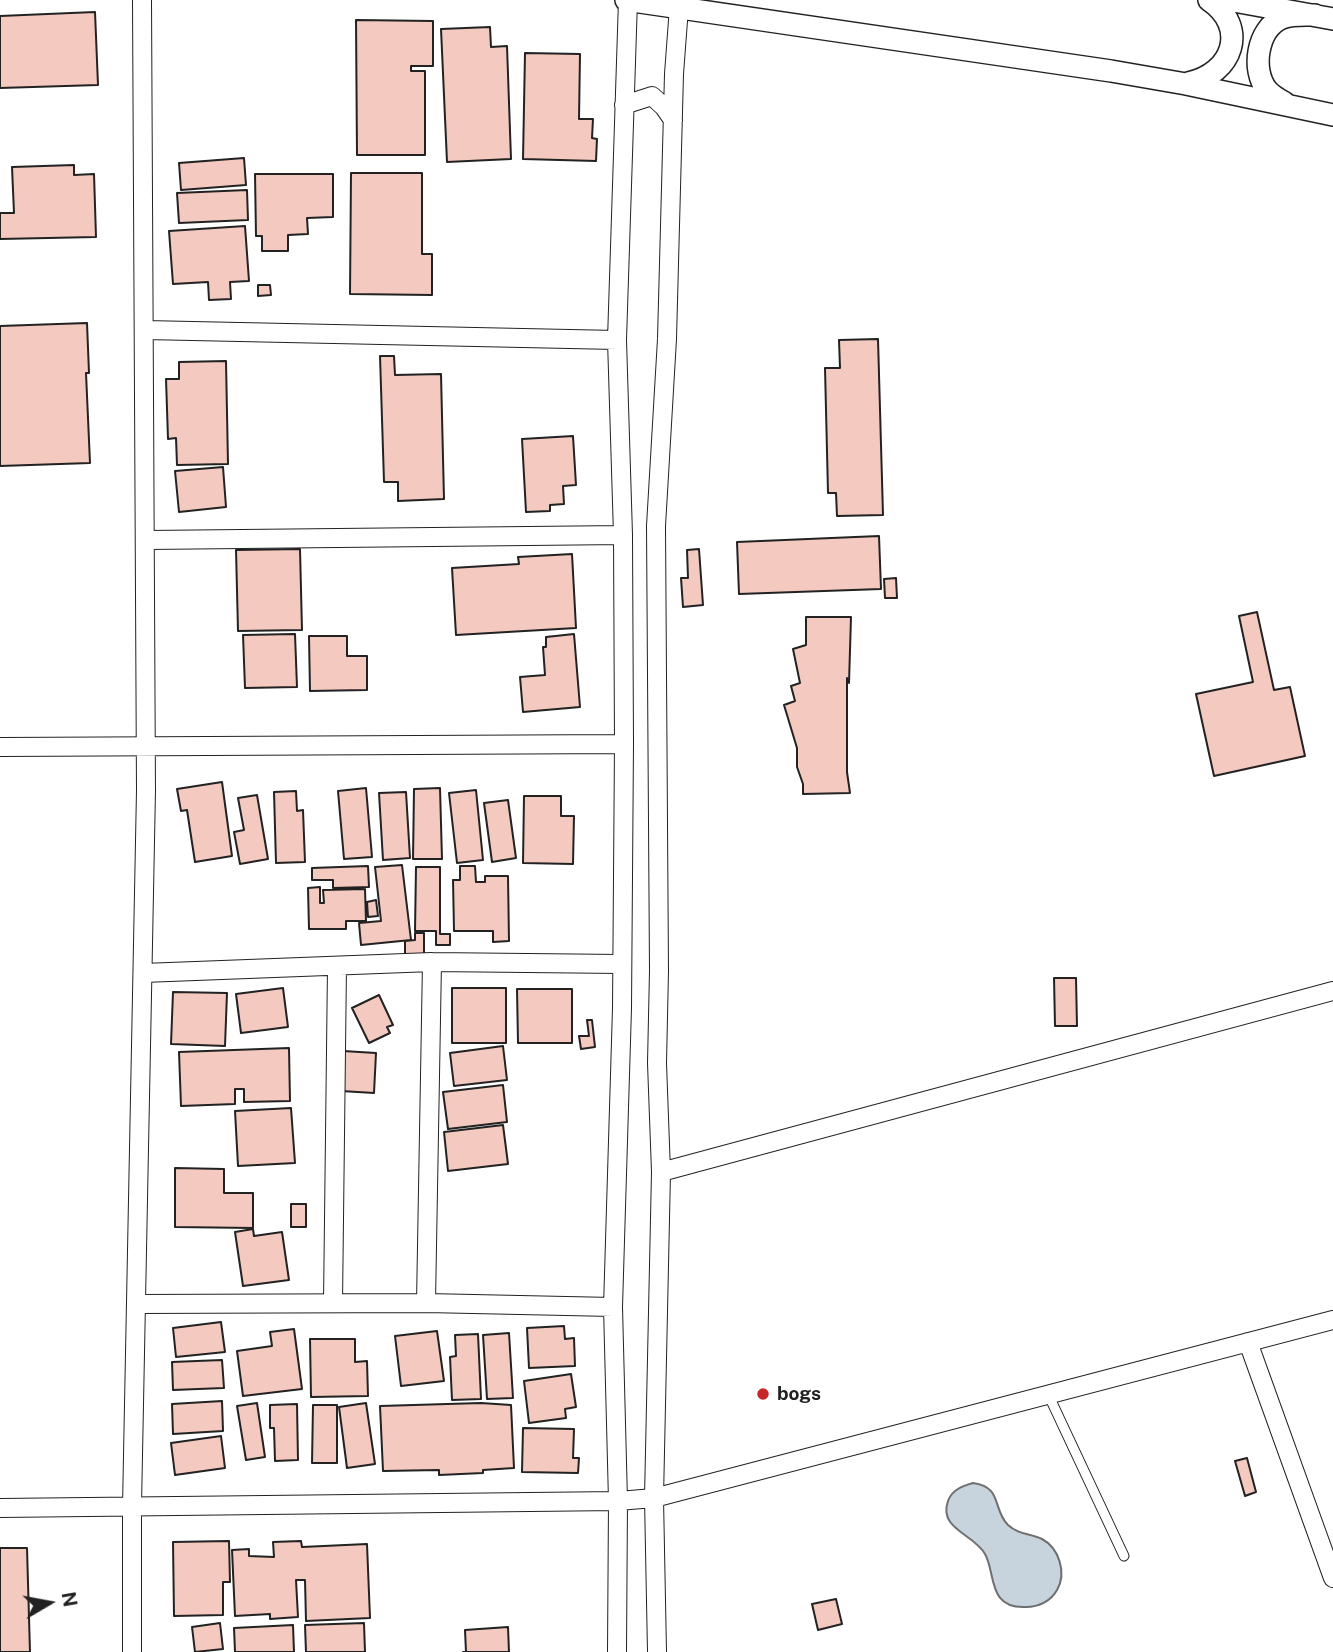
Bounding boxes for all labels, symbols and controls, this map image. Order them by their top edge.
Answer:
place label: bogs [777,1383,821,1405]
marker: bogs [755,1386,771,1402]
north arrow [14,1568,84,1638]
text: N [58,1590,82,1609]

